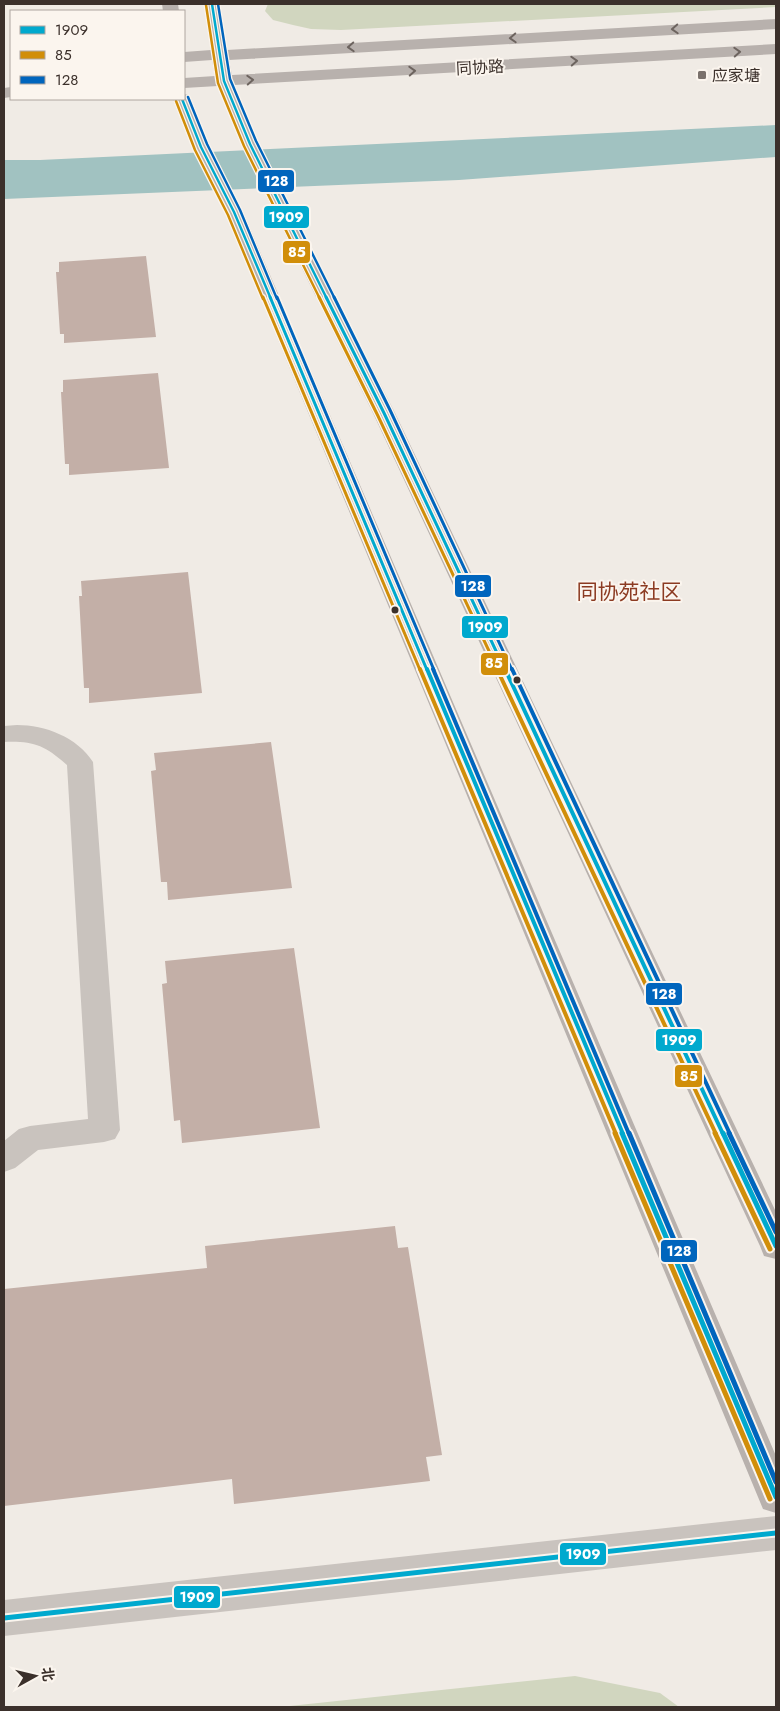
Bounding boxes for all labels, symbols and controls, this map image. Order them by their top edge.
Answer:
legend [10,10,185,100]
text: 1909 [55,19,88,41]
one-way arrow [671,24,679,35]
one-way arrow [509,33,517,44]
one-way arrow [346,42,354,53]
text: 85 [55,44,72,66]
one-way arrow [733,46,741,57]
street label: 同协路 [455,55,505,80]
one-way arrow [571,56,579,67]
place label: 应家塘 [712,64,760,87]
one-way arrow [408,65,416,76]
text: 128 [55,69,78,91]
marker: 应家塘 [696,69,708,81]
one-way arrow [246,74,254,85]
line badge: 128 [257,169,295,193]
text: 128 [263,171,289,191]
line badge: 1909 [263,205,310,229]
text: 1909 [268,207,304,227]
line badge: 85 [282,240,311,264]
text: 85 [288,242,306,262]
line badge: 128 [454,574,492,598]
text: 128 [460,576,486,596]
district label: 同协苑社区 [577,577,682,607]
unlabelled marker [390,605,400,615]
line badge: 1909 [461,615,509,639]
text: 1909 [467,617,503,637]
line badge: 85 [480,652,509,676]
text: 85 [485,653,503,673]
unlabelled marker [512,675,522,685]
line badge: 128 [645,982,683,1006]
text: 128 [651,984,677,1004]
line badge: 1909 [655,1028,703,1052]
text: 1909 [661,1030,697,1050]
line badge: 85 [674,1064,703,1088]
text: 85 [680,1066,698,1086]
line badge: 128 [660,1239,698,1263]
text: 128 [666,1241,692,1261]
line badge: 1909 [559,1542,607,1566]
text: 1909 [565,1544,601,1564]
line badge: 1909 [173,1585,221,1609]
text: 1909 [179,1587,215,1607]
north arrow [10,1651,60,1701]
text: 北 [37,1666,59,1683]

